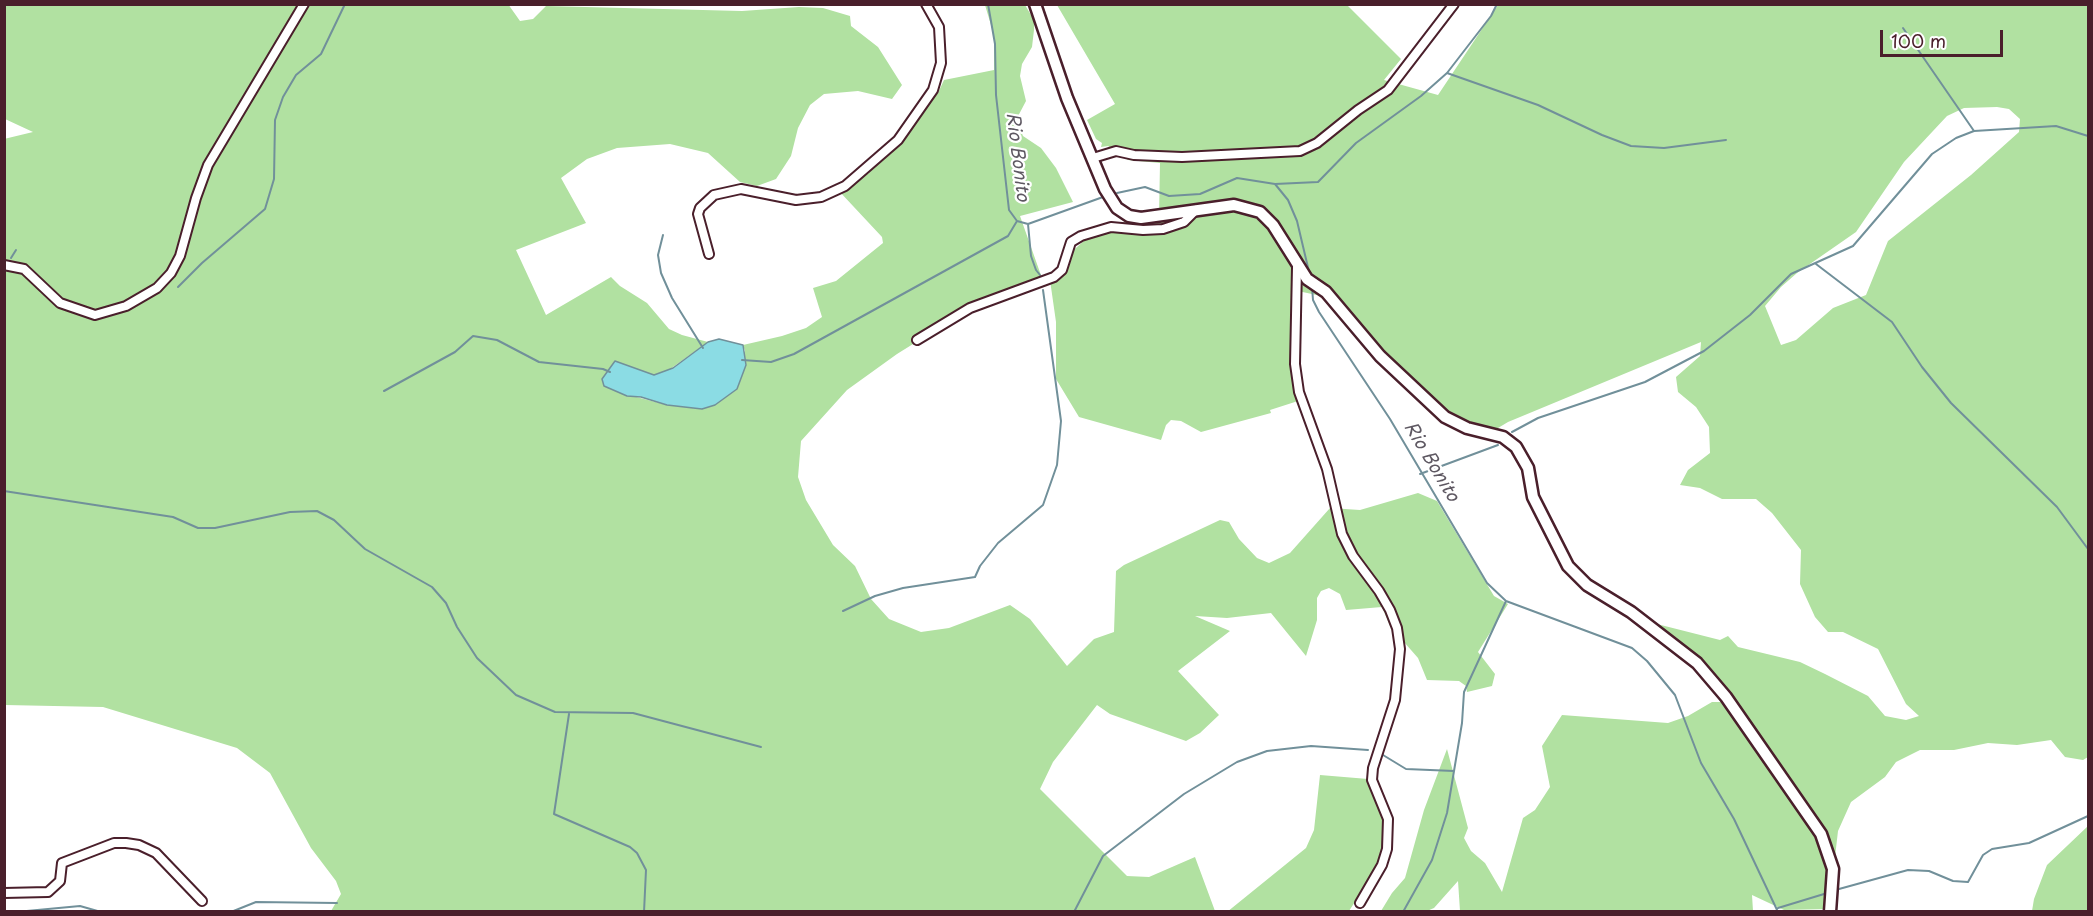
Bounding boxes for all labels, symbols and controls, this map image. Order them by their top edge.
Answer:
scale bar [1883,18,2006,56]
text: 100 m [1891,27,1946,54]
water label: Rio Bonito [1001,111,1033,203]
water label: Rio Bonito [1399,418,1463,506]

